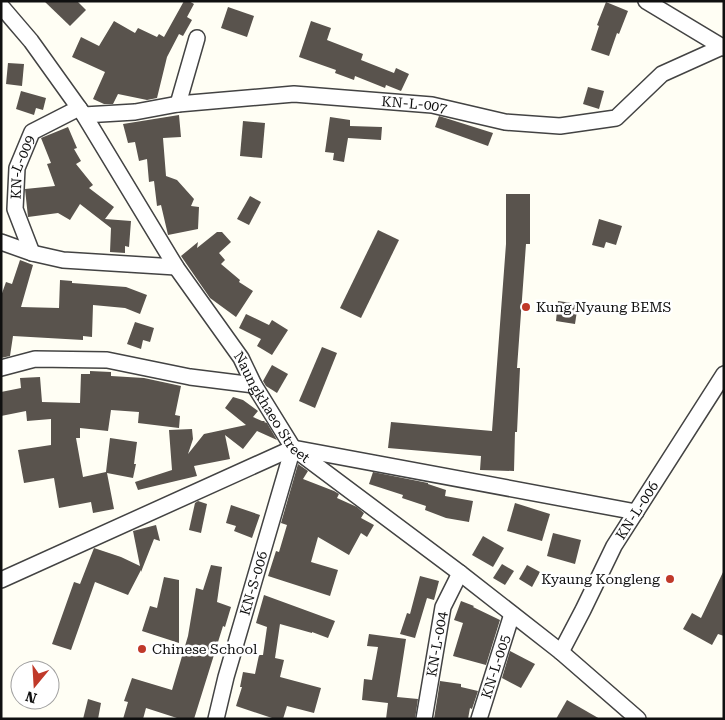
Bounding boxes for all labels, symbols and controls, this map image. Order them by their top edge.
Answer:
street label: KN-L-007 [381,93,449,116]
street label: KN-L-009 [7,133,38,200]
place label: Kung Nyaung BEMS [536,299,672,315]
marker: Kung Nyaung BEMS [520,301,532,313]
street label: Naungkhaeo Street [231,348,313,466]
street label: KN-L-006 [612,478,662,542]
street label: KN-S-006 [237,549,270,617]
place label: Kyaung Kongleng [541,571,660,587]
marker: Kyaung Kongleng [664,573,676,585]
street label: KN-L-004 [423,610,450,678]
street label: KN-L-005 [478,632,513,700]
place label: Chinese School [152,641,258,657]
marker: Chinese School [136,643,148,655]
north arrow [10,660,60,710]
text: N [23,688,39,707]

